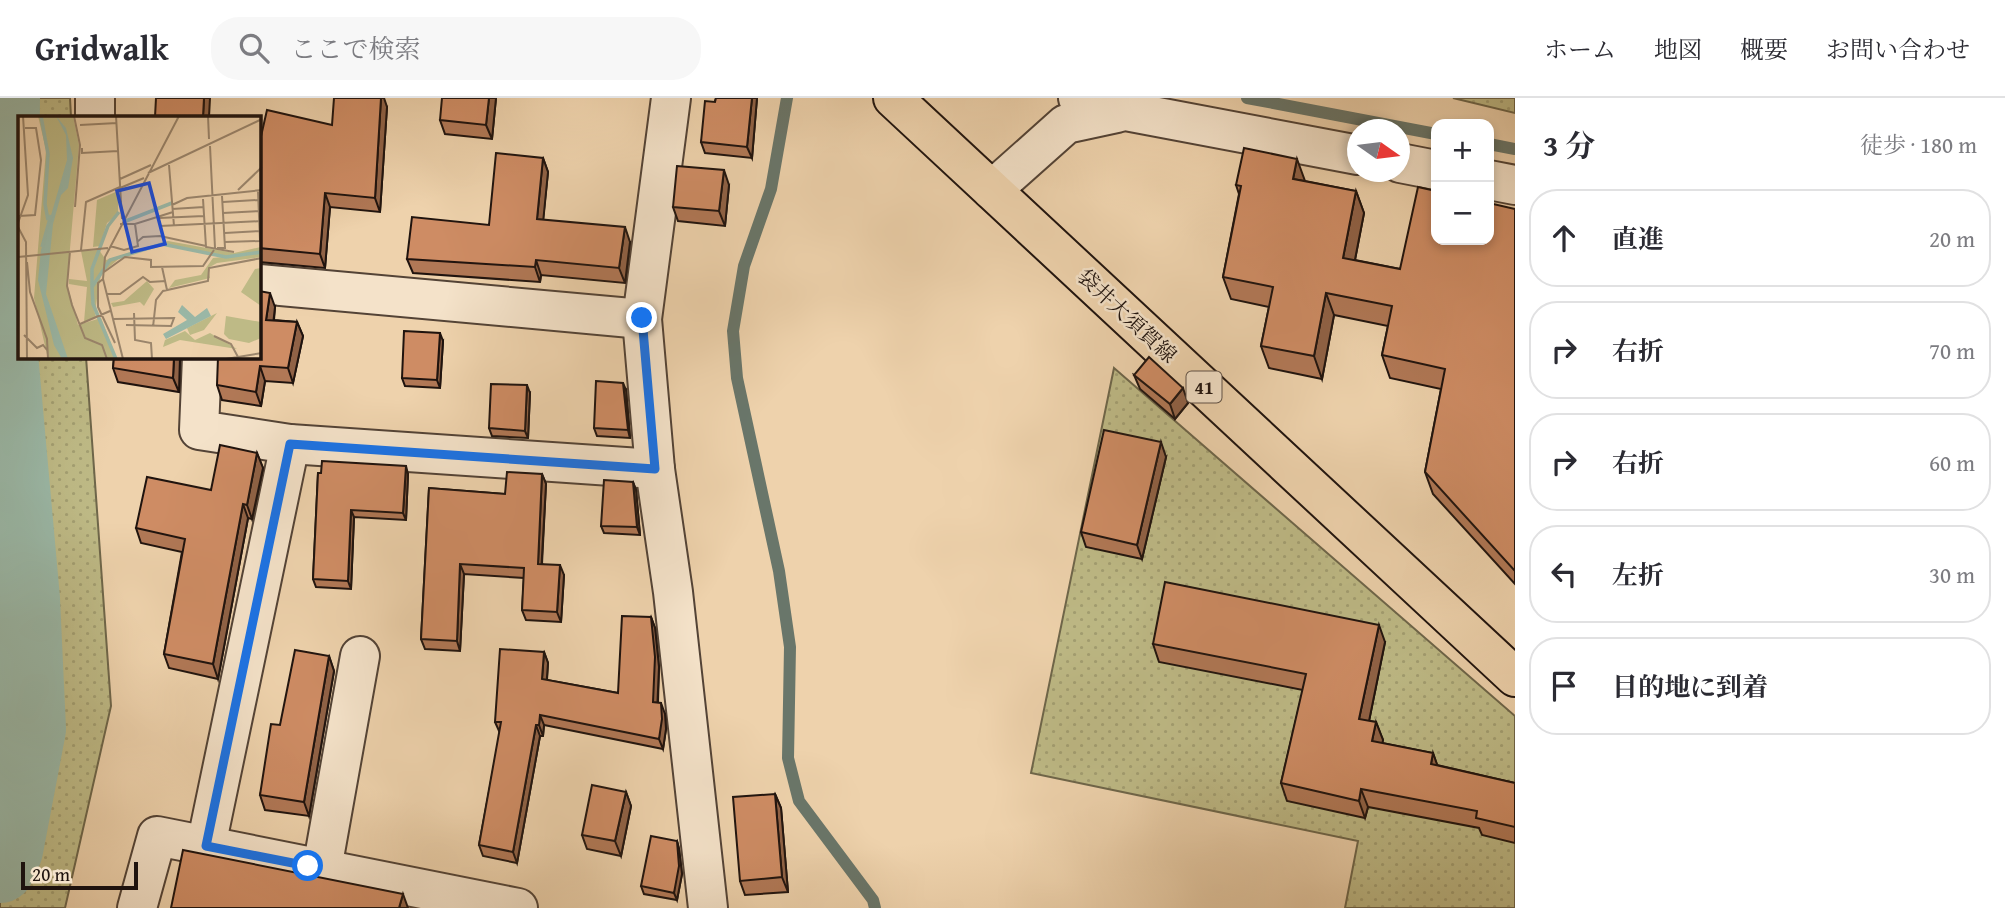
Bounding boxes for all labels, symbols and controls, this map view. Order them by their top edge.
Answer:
search box [211,17,701,80]
text: Gridwalk [35,24,169,72]
icon: search [235,29,273,67]
text: ここで検索 [291,29,421,68]
text: ホーム [1544,32,1616,67]
text: 地図 [1654,32,1702,67]
text: 概要 [1740,32,1788,67]
text: お問い合わせ [1826,32,1970,67]
inset map [18,116,261,359]
north arrow [1347,119,1410,182]
map controls [1431,119,1494,245]
button: + [1431,119,1494,182]
text: 3 分 [1543,123,1595,167]
text: 徒歩 · 180 m [1860,128,1977,161]
button: − [1431,182,1494,245]
icon: ahead [1545,219,1583,257]
text: 直進 [1612,219,1664,258]
text: 20 m [1929,222,1975,255]
street label: 袋井大須賀線 [1071,261,1184,370]
route end [626,302,657,333]
icon: right [1545,331,1583,369]
text: 右折 [1612,331,1664,370]
text: 70 m [1929,334,1975,367]
road number: 41 [1186,372,1222,402]
icon: right [1545,443,1583,481]
text: 右折 [1612,443,1664,482]
text: 60 m [1929,446,1975,479]
icon: left [1545,555,1583,593]
text: 左折 [1612,555,1664,594]
text: 30 m [1929,558,1975,591]
icon: arrive [1545,667,1583,705]
text: 目的地に到着 [1612,667,1768,706]
route start [292,850,323,881]
scale bar [21,859,138,891]
text: 20 m [32,860,70,888]

